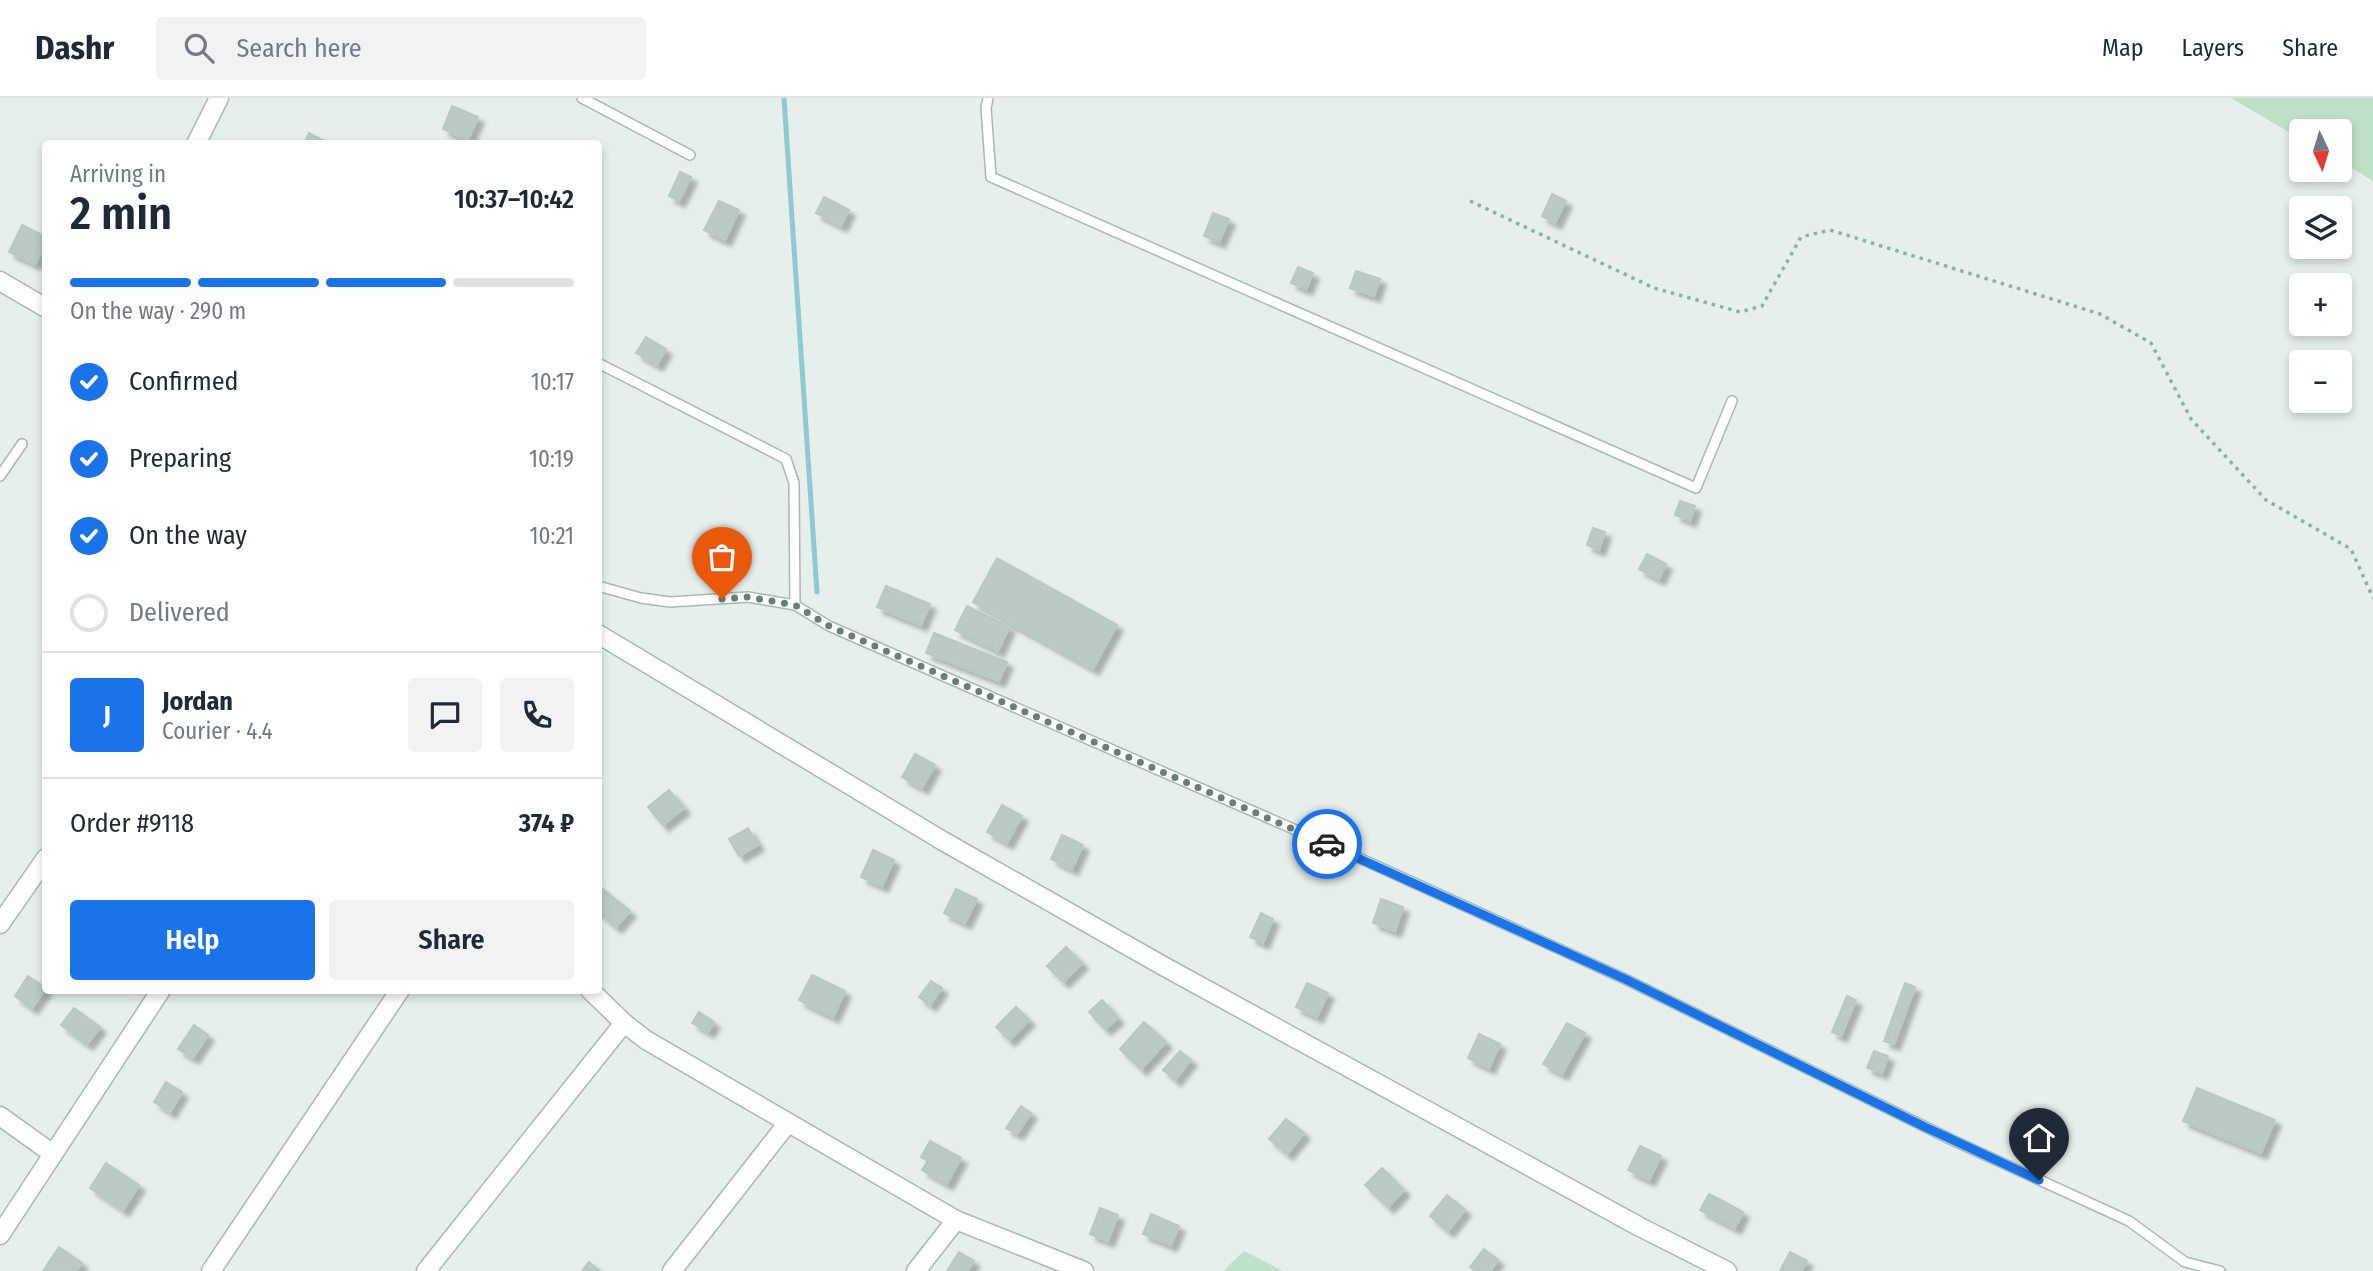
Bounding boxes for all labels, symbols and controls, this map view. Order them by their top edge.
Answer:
search box [156,17,646,80]
text: Dashr [35,28,114,68]
icon: search [180,29,218,67]
text: Search here [236,33,362,64]
text: Map [2102,34,2144,62]
text: Layers [2182,34,2244,62]
text: Share [2282,34,2338,62]
north arrow [2289,119,2352,182]
map controls [2289,119,2352,413]
text: Arriving in [70,160,166,188]
text: 10:37–10:42 [454,184,574,215]
text: 2 min [70,186,172,241]
button: layers [2289,196,2352,259]
button: + [2289,273,2352,336]
text: On the way · 290 m [70,297,246,325]
button: − [2289,350,2352,413]
icon: check [70,363,108,401]
text: Confirmed [129,366,239,397]
text: 10:17 [531,368,574,396]
icon: check [70,440,108,478]
text: Preparing [129,443,231,474]
text: 10:19 [529,445,574,473]
icon: check [70,517,108,555]
text: On the way [129,520,247,551]
text: 10:21 [530,522,574,550]
pin [692,527,752,599]
icon: bag [703,538,741,576]
text: Delivered [129,597,230,628]
button: chat [408,678,482,752]
button: phone [500,678,574,752]
text: Jordan [162,686,233,717]
text: J [103,700,111,731]
text: Courier · 4.4 [162,717,273,745]
text: Order #9118 [70,808,194,839]
text: 374 ₽ [519,808,574,839]
courier [1292,809,1362,879]
icon: car [1308,825,1346,863]
button: Help [70,900,315,980]
button: Share [329,900,574,980]
pin [2009,1108,2069,1180]
icon: home [2020,1119,2058,1157]

